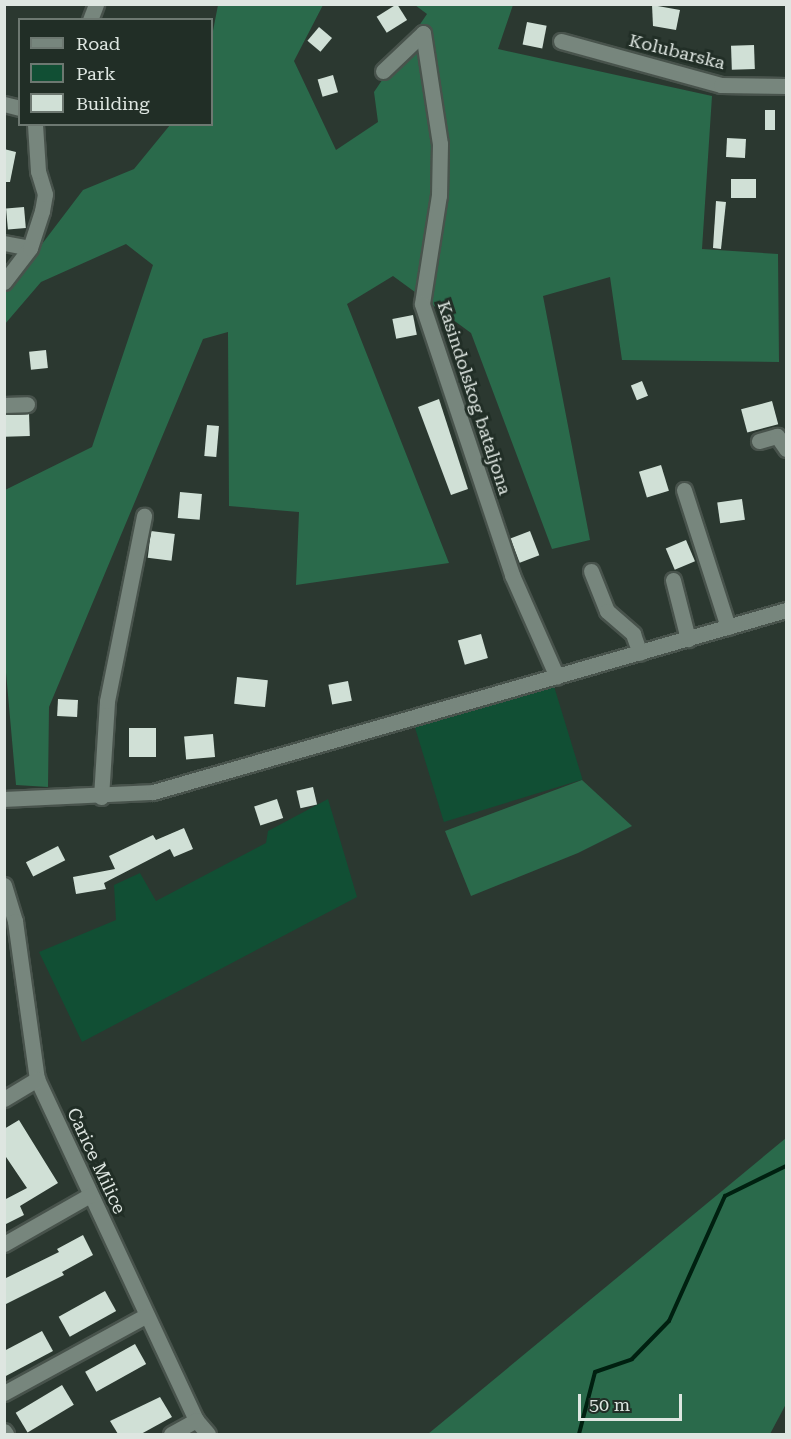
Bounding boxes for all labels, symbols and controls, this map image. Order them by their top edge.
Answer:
legend [18,18,213,126]
street label: Kolubarska [627,30,727,74]
text: Road [76,33,120,54]
text: Park [76,63,116,84]
text: Building [76,93,150,114]
street label: Kasindolskog bataljona [432,298,516,498]
street label: Carice Milice [62,1105,130,1217]
scale bar [581,1382,684,1420]
text: 50 m [589,1394,630,1415]

